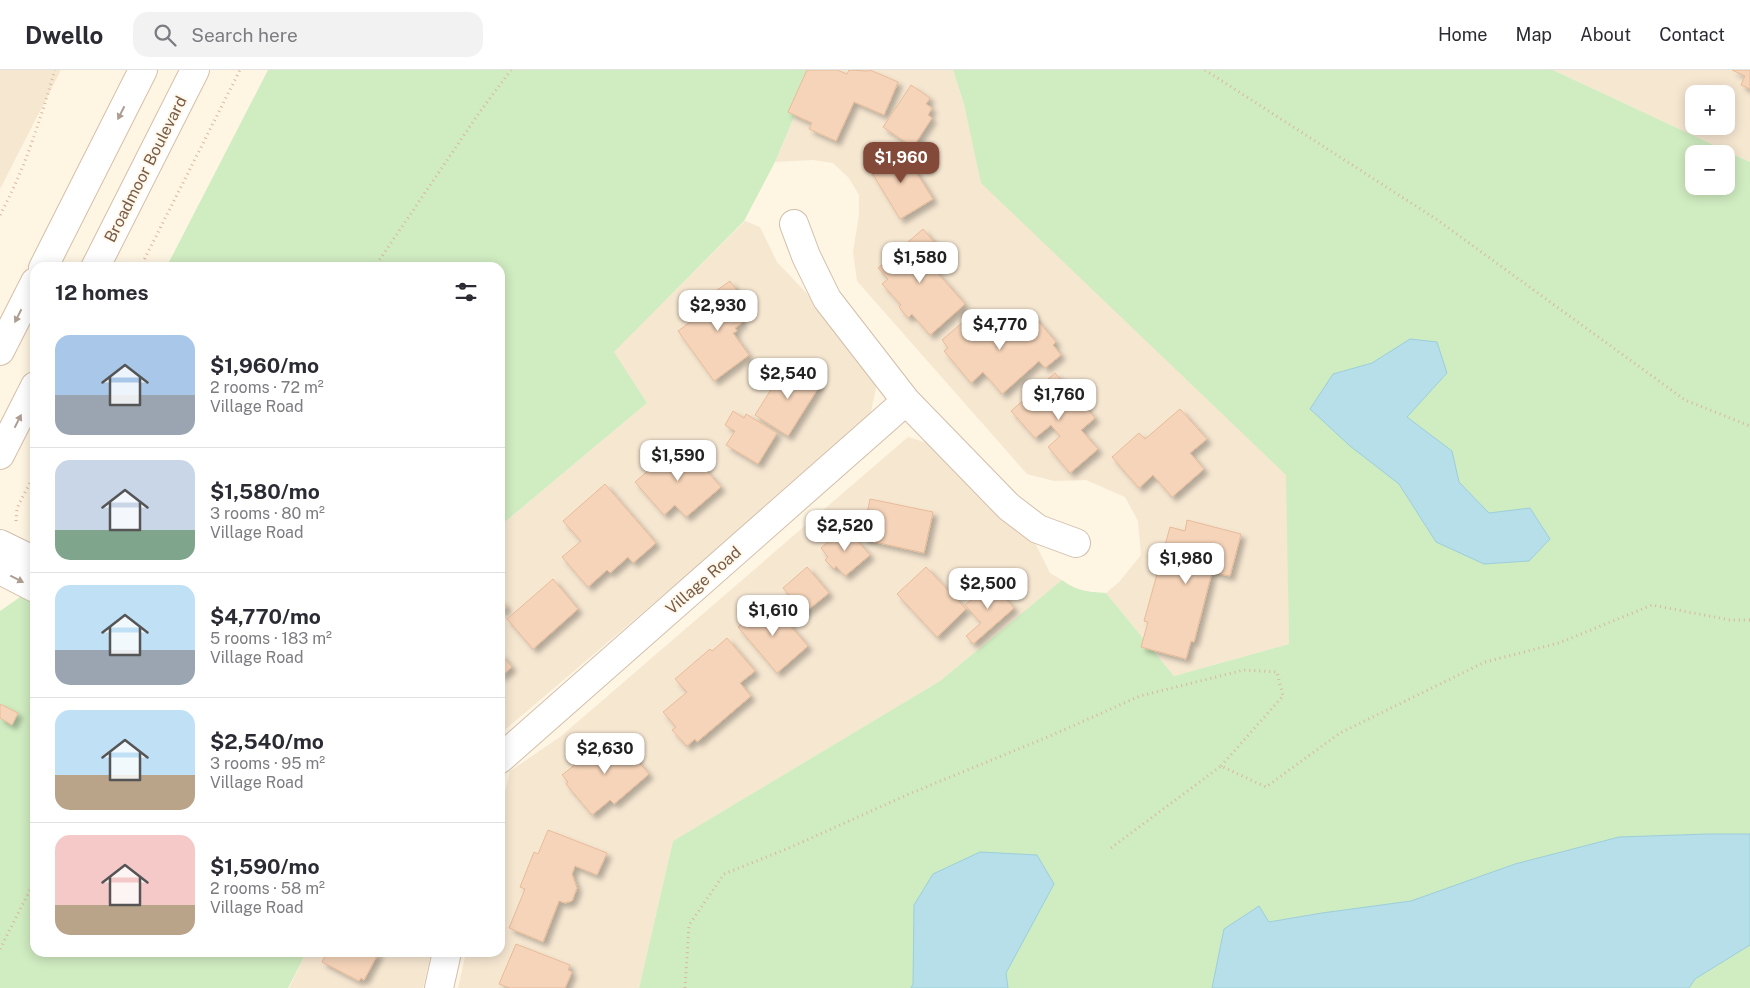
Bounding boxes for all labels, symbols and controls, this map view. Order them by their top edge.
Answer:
search box [133,12,483,57]
text: Dwello [25,21,103,49]
icon: search [151,21,179,49]
text: Search here [191,24,298,46]
text: Home [1438,24,1488,45]
text: Map [1516,24,1552,45]
text: About [1580,24,1631,45]
text: Contact [1659,24,1725,45]
map controls [1685,85,1735,195]
button: + [1685,85,1735,135]
street label: Broadmoor Boulevard [100,93,191,245]
one-way arrow [117,106,125,121]
pin: $1,960 [860,142,942,184]
button: − [1685,145,1735,195]
text: $1,960 [874,148,928,167]
pin: $1,580 [879,242,961,284]
text: $1,580 [893,248,947,267]
icon: filters [452,278,480,306]
text: 12 homes [55,280,149,305]
pin: $2,930 [677,290,759,332]
text: $2,930 [690,296,746,315]
pin: $4,770 [959,308,1041,351]
one-way arrow [13,309,22,324]
text: $4,770 [973,315,1027,334]
text: $1,960/mo [210,353,319,378]
icon: home [95,355,155,415]
pin: $2,540 [747,358,829,400]
text: $2,540 [759,364,817,383]
text: 2 rooms · 72 m² [210,378,324,397]
pin: $1,760 [1018,378,1100,421]
text: $1,760 [1033,385,1085,404]
text: Village Road [210,397,303,416]
one-way arrow [14,414,22,428]
pin: $1,590 [637,440,719,482]
text: $1,590 [651,446,705,465]
text: $1,580/mo [210,479,320,504]
icon: home [95,480,155,540]
text: 3 rooms · 80 m² [210,504,325,523]
pin: $2,520 [804,510,886,552]
text: $2,520 [817,516,873,535]
text: Village Road [210,523,303,542]
pin: $1,980 [1145,542,1227,585]
street label: Village Road [662,543,745,618]
text: $1,980 [1159,549,1213,568]
pin: $2,500 [947,568,1029,610]
text: $2,500 [960,574,1016,593]
one-way arrow [10,575,25,583]
pin: $1,610 [732,594,814,637]
text: $1,610 [748,601,798,620]
text: $4,770/mo [210,604,321,629]
icon: home [95,605,155,665]
text: 5 rooms · 183 m² [210,629,332,648]
text: Village Road [210,648,303,667]
text: $2,540/mo [210,729,324,754]
icon: home [95,730,155,790]
pin: $2,630 [564,732,646,775]
text: $2,630 [577,739,633,758]
text: 3 rooms · 95 m² [210,754,325,773]
text: Village Road [210,773,303,792]
text: $1,590/mo [210,854,319,879]
icon: home [95,855,155,915]
text: 2 rooms · 58 m² [210,879,325,898]
text: Village Road [210,898,303,917]

